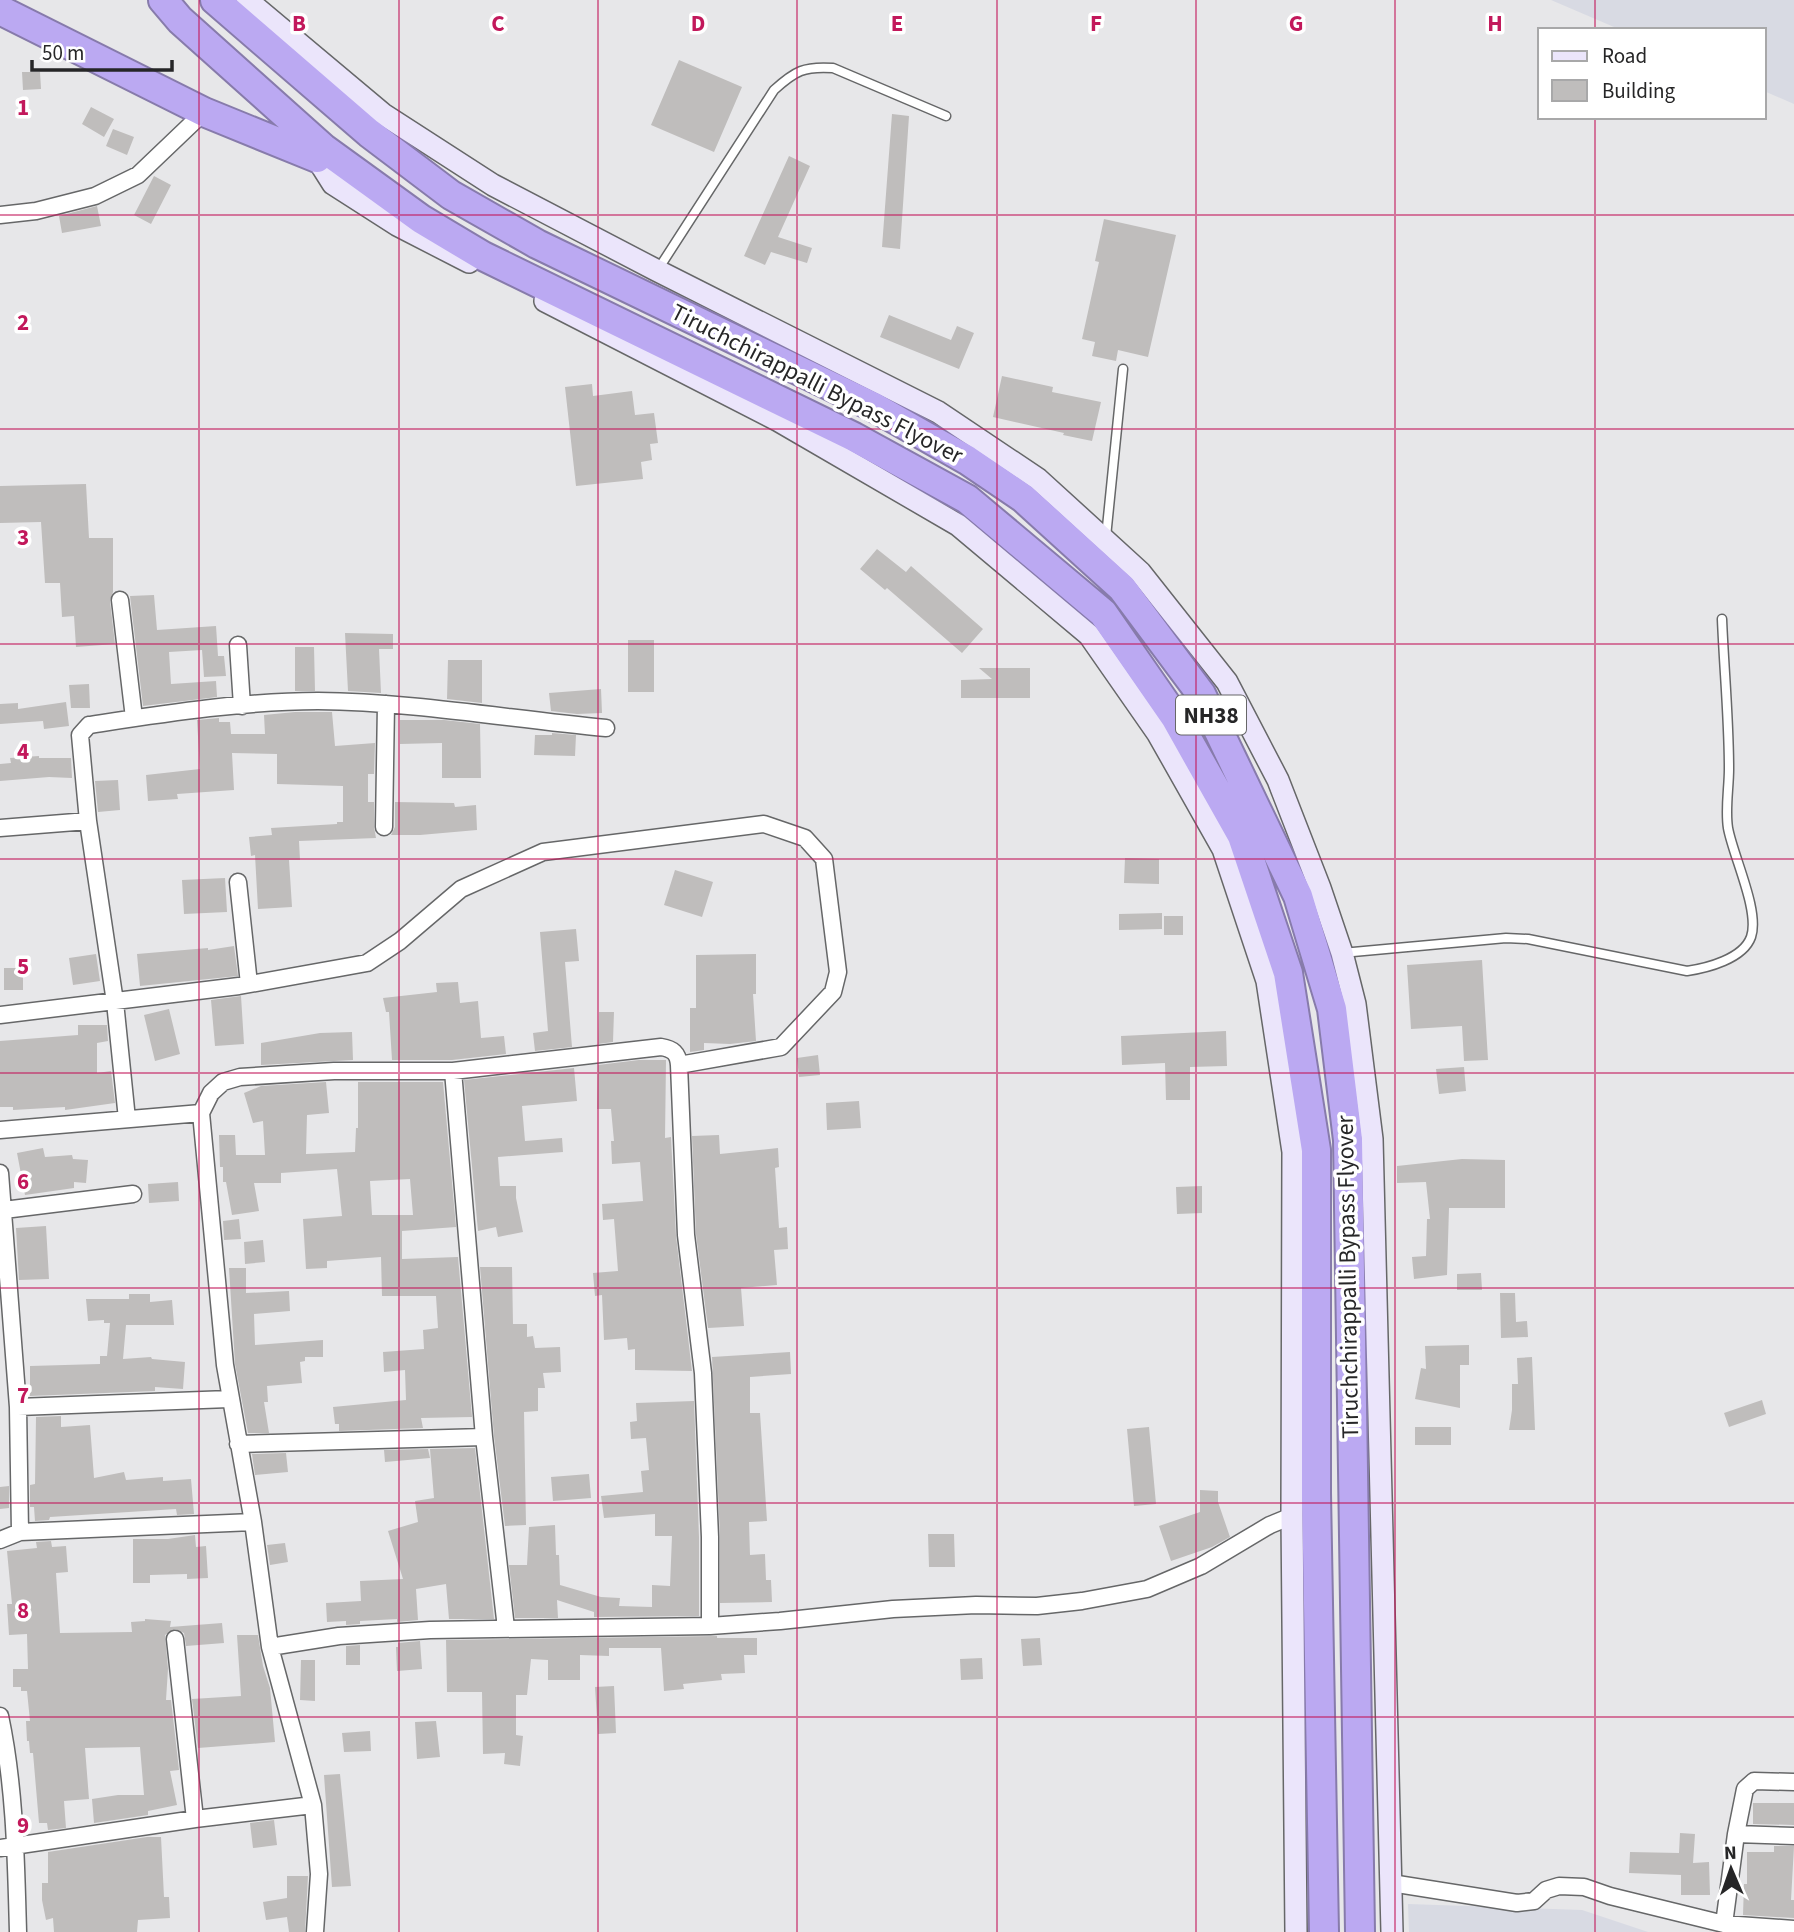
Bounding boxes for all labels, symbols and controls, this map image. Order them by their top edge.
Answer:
text: B [292,7,306,40]
text: C [491,7,505,40]
text: D [691,7,705,40]
text: E [891,7,903,40]
text: F [1090,7,1102,40]
text: G [1289,7,1303,40]
text: H [1487,7,1503,40]
scale bar [32,28,172,72]
legend [1538,28,1766,119]
text: 50 m [42,38,84,68]
text: Road [1602,41,1647,71]
text: Building [1602,76,1676,106]
text: 1 [17,91,29,124]
street label: Tiruchchirappalli Bypass Flyover [665,295,970,473]
text: 2 [17,306,29,339]
text: 3 [17,521,29,554]
road number: NH38 [1176,695,1246,734]
text: 4 [17,735,29,768]
text: 5 [17,950,29,983]
street label: Tiruchchirappalli Bypass Flyover [1328,1114,1368,1439]
text: 6 [17,1165,29,1198]
text: 7 [17,1379,29,1412]
text: 8 [17,1594,29,1627]
text: 9 [17,1809,29,1842]
north arrow [1696,1834,1766,1904]
text: N [1724,1840,1737,1867]

